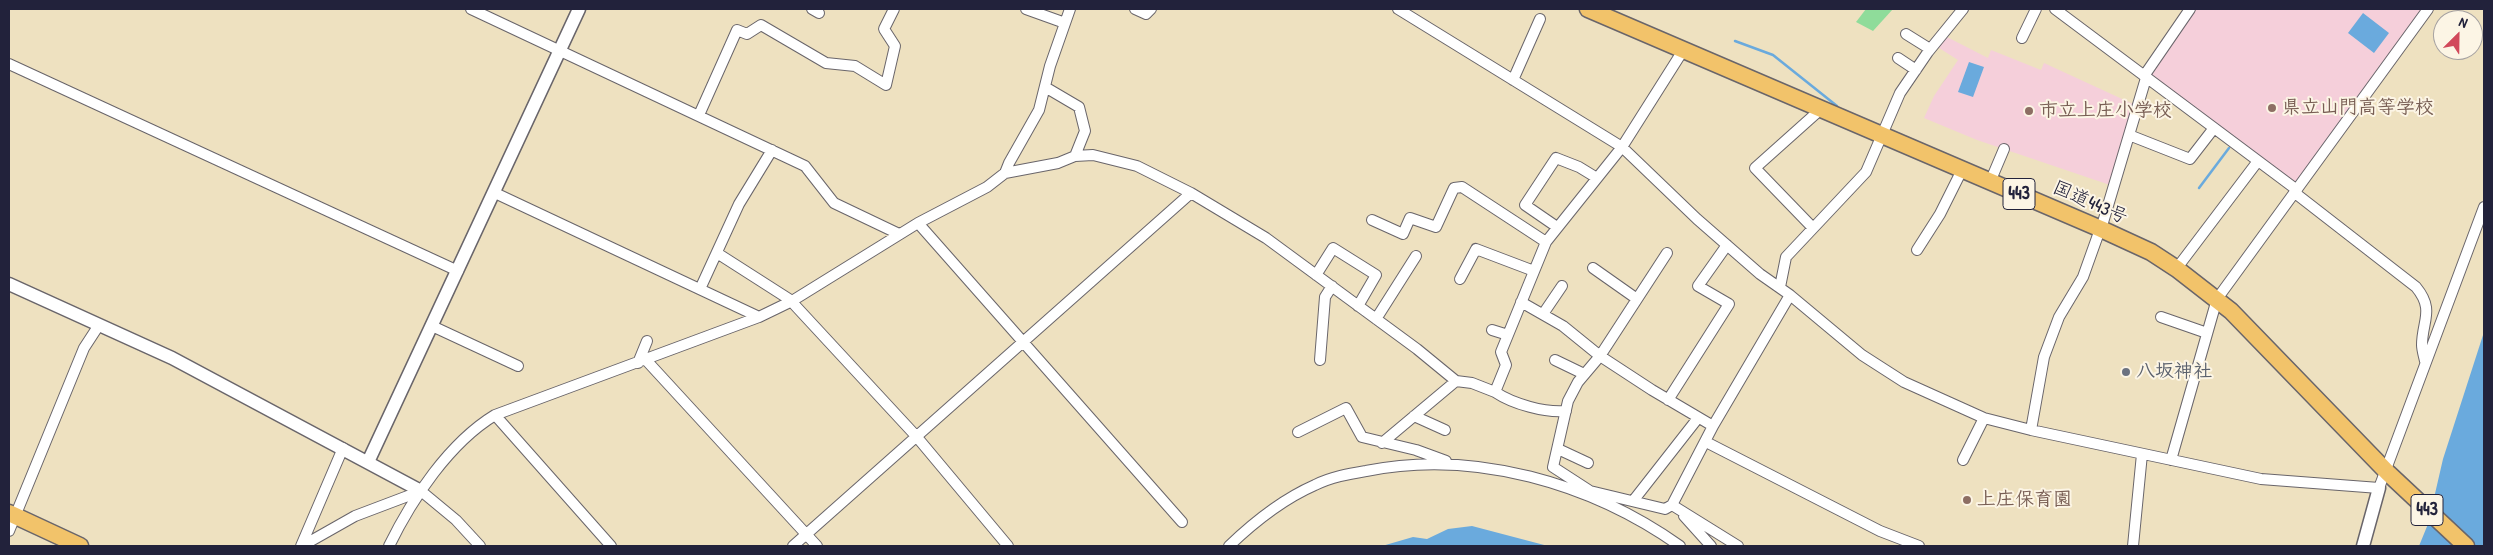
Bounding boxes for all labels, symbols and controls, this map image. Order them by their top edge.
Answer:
north arrow [2433,10,2483,60]
text: N [2457,11,2471,32]
place label: 県立山門高等学校 [2282,97,2434,119]
place label: 市立上庄小学校 [2039,100,2172,122]
marker: 県立山門高等学校 [2266,102,2278,114]
marker: 市立上庄小学校 [2023,105,2035,117]
street label: 国道443号 [2049,176,2131,230]
road number: 443 [2003,178,2035,210]
place label: 八坂神社 [2136,361,2212,383]
marker: 八坂神社 [2120,366,2132,378]
place label: 上庄保育園 [1977,489,2072,511]
marker: 上庄保育園 [1961,494,1973,506]
road number: 443 [2411,494,2443,526]

